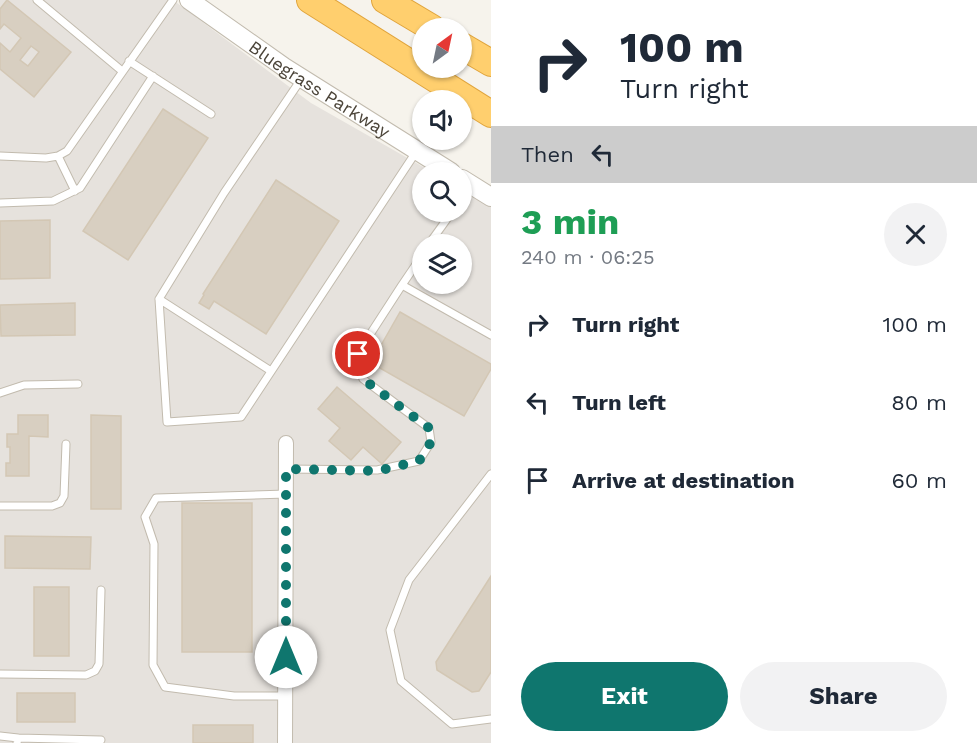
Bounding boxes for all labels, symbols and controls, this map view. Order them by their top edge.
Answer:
north arrow [412,18,472,78]
map controls [412,18,472,294]
text: 100 m [620,23,744,72]
icon: right [521,24,599,102]
street label: Bluegrass Parkway [245,35,395,142]
text: Turn right [620,73,749,105]
button: sound [412,90,472,150]
icon: left [586,138,619,171]
text: Then [521,142,574,167]
button: search [412,162,472,222]
text: 3 min [521,201,619,243]
button: close [884,203,947,266]
button: layers [412,234,472,294]
text: 240 m · 06:25 [521,245,655,269]
icon: right [521,308,554,341]
text: Turn right [572,312,679,337]
text: 100 m [883,312,947,337]
pin [332,328,383,379]
icon: arrive [341,337,374,370]
icon: left [521,386,554,419]
text: Turn left [572,390,666,415]
text: 80 m [891,390,947,415]
icon: arrive [521,464,554,497]
text: Arrive at destination [572,468,795,493]
text: 60 m [891,468,947,493]
position arrow [254,625,318,689]
button: Exit [521,662,728,731]
button: Share [740,662,947,731]

